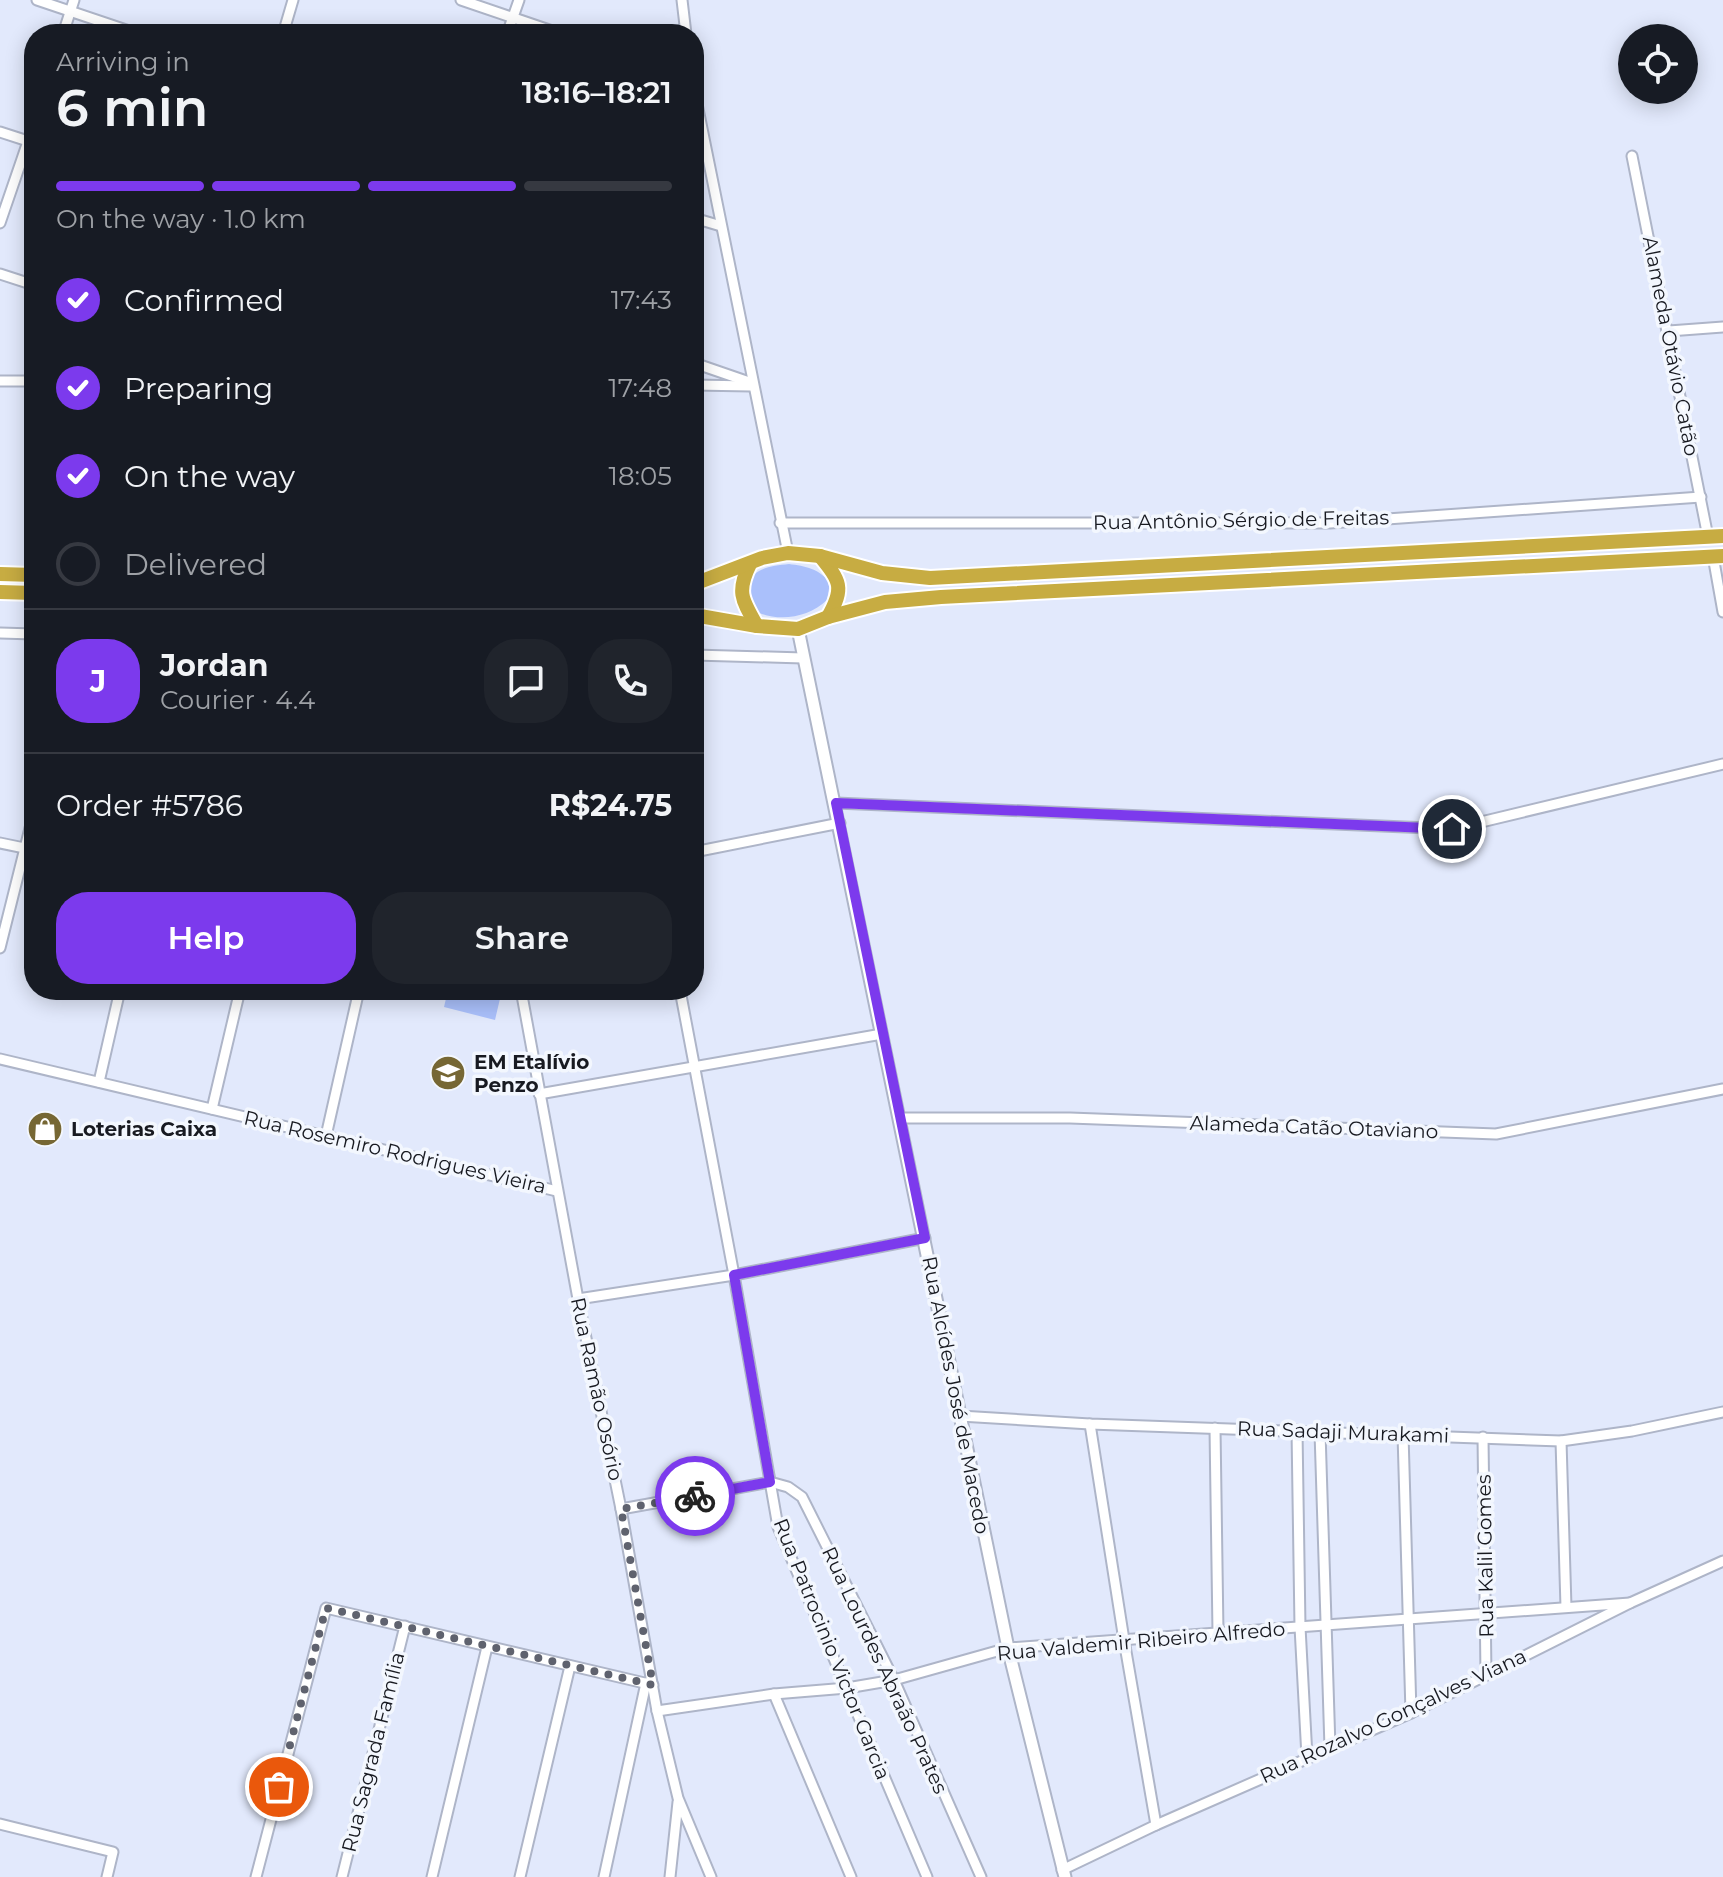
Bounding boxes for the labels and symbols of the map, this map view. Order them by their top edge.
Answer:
street label: Alameda Otávio Catão [1638,234,1704,458]
street label: Rua Antônio Sérgio de Freitas [1093,505,1390,535]
pin [1418,795,1486,863]
place label: EM Etalívio Penzo [474,1050,589,1097]
school or university icon: EM Etalívio Penzo [429,1054,467,1092]
street label: Rua Rosemiro Rodrigues Vieira [242,1106,548,1198]
shop icon: Loterias Caixa [26,1110,64,1148]
street label: Alameda Catão Otaviano [1189,1111,1439,1143]
place label: Loterias Caixa [71,1117,217,1141]
street label: Rua Alcídes José de Macedo [917,1254,995,1536]
street label: Rua Ramão Osório [566,1295,628,1483]
street label: Rua Sadaji Murakami [1237,1416,1449,1448]
courier [655,1456,735,1536]
street label: Rua Kalil Gomes [1472,1474,1498,1638]
street label: Rua Patrocinio Victor Garcia [768,1515,896,1783]
street label: Rua Lourdes Abraão Prates [817,1543,953,1798]
street label: Rua Valdemir Ribeiro Alfredo [996,1616,1286,1666]
street label: Rua Rozalvo Gonçalves Viana [1256,1644,1530,1788]
street label: Rua Sagrada Família [336,1649,410,1855]
pin [245,1753,313,1821]

